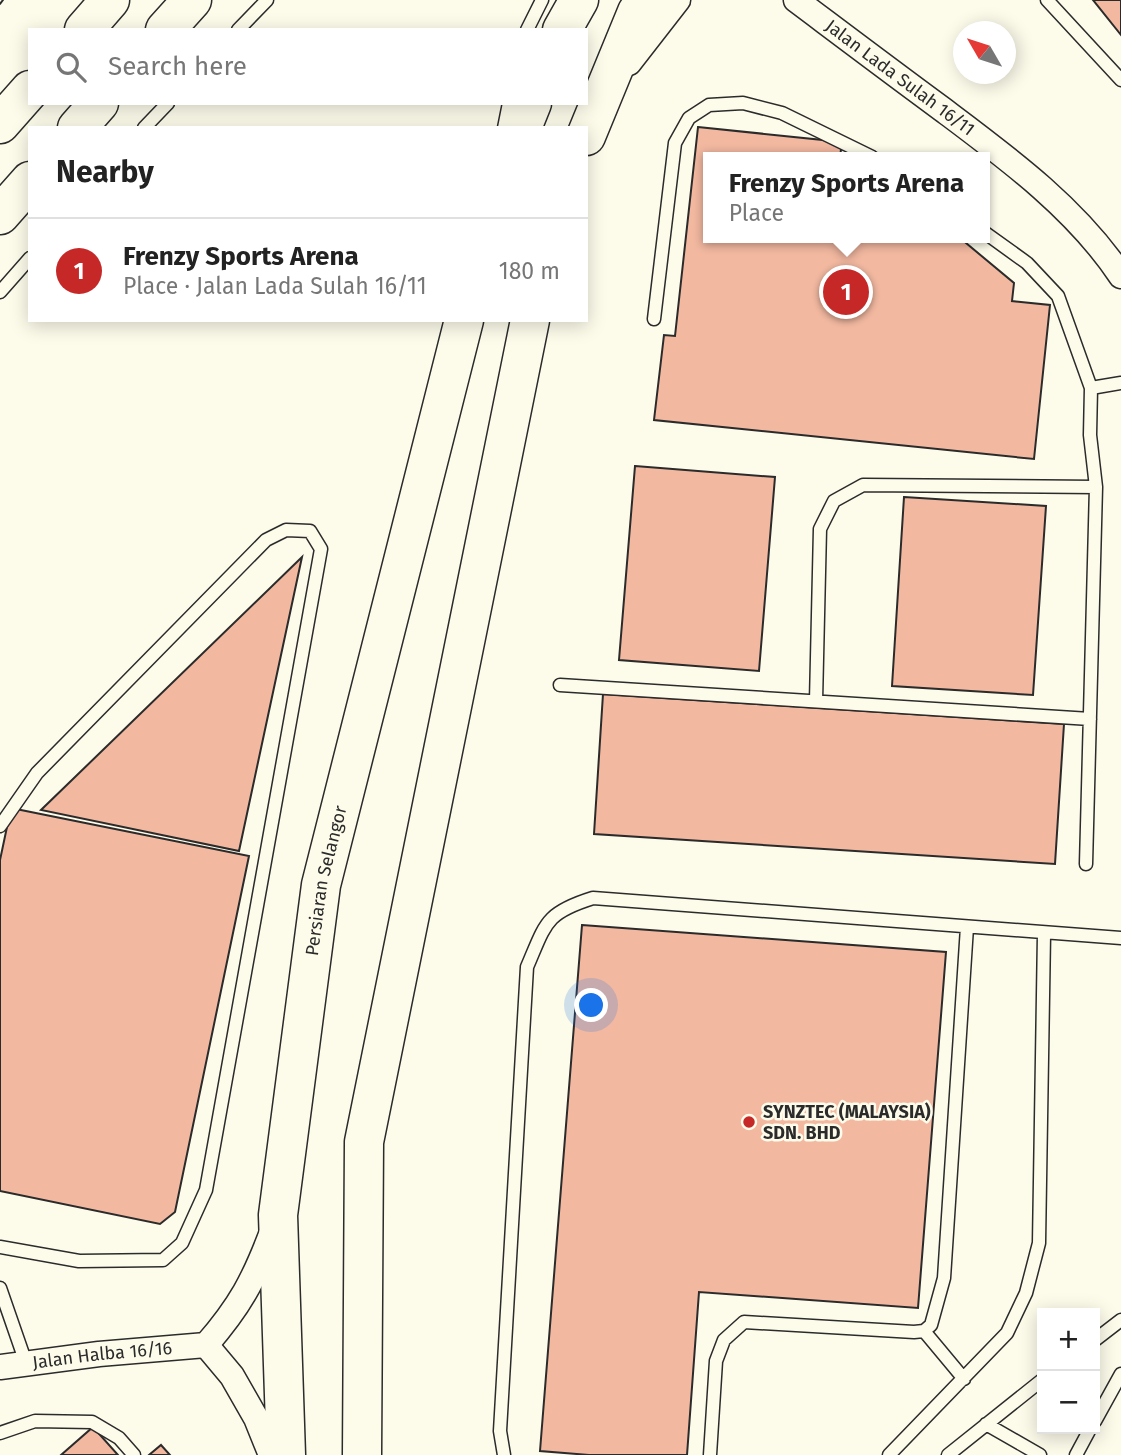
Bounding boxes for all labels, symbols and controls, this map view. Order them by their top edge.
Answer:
street label: Jalan Lada Sulah 16/11 [821,15,979,141]
north arrow [953,21,1016,84]
search box [28,28,588,105]
icon: search [52,48,90,86]
text: Search here [108,51,247,82]
popup [703,152,990,243]
text: Nearby [56,154,154,190]
text: Frenzy Sports Arena [729,168,964,199]
text: Place [729,199,784,227]
text: Frenzy Sports Arena [123,241,359,272]
text: 1 [74,257,84,285]
text: 180 m [499,257,560,285]
pin: 1 [823,266,869,318]
text: Place · Jalan Lada Sulah 16/11 [123,272,427,300]
street label: Persiaran Selangor [301,803,352,957]
your location [574,988,608,1022]
place label: SYNZTEC (MALAYSIA) SDN. BHD [763,1101,931,1144]
marker: SYNZTEC (MALAYSIA) SDN. BHD [741,1114,757,1130]
map controls [1037,1308,1100,1434]
button: + [1037,1308,1100,1371]
street label: Jalan Halba 16/16 [31,1337,173,1374]
button: − [1037,1371,1100,1434]

